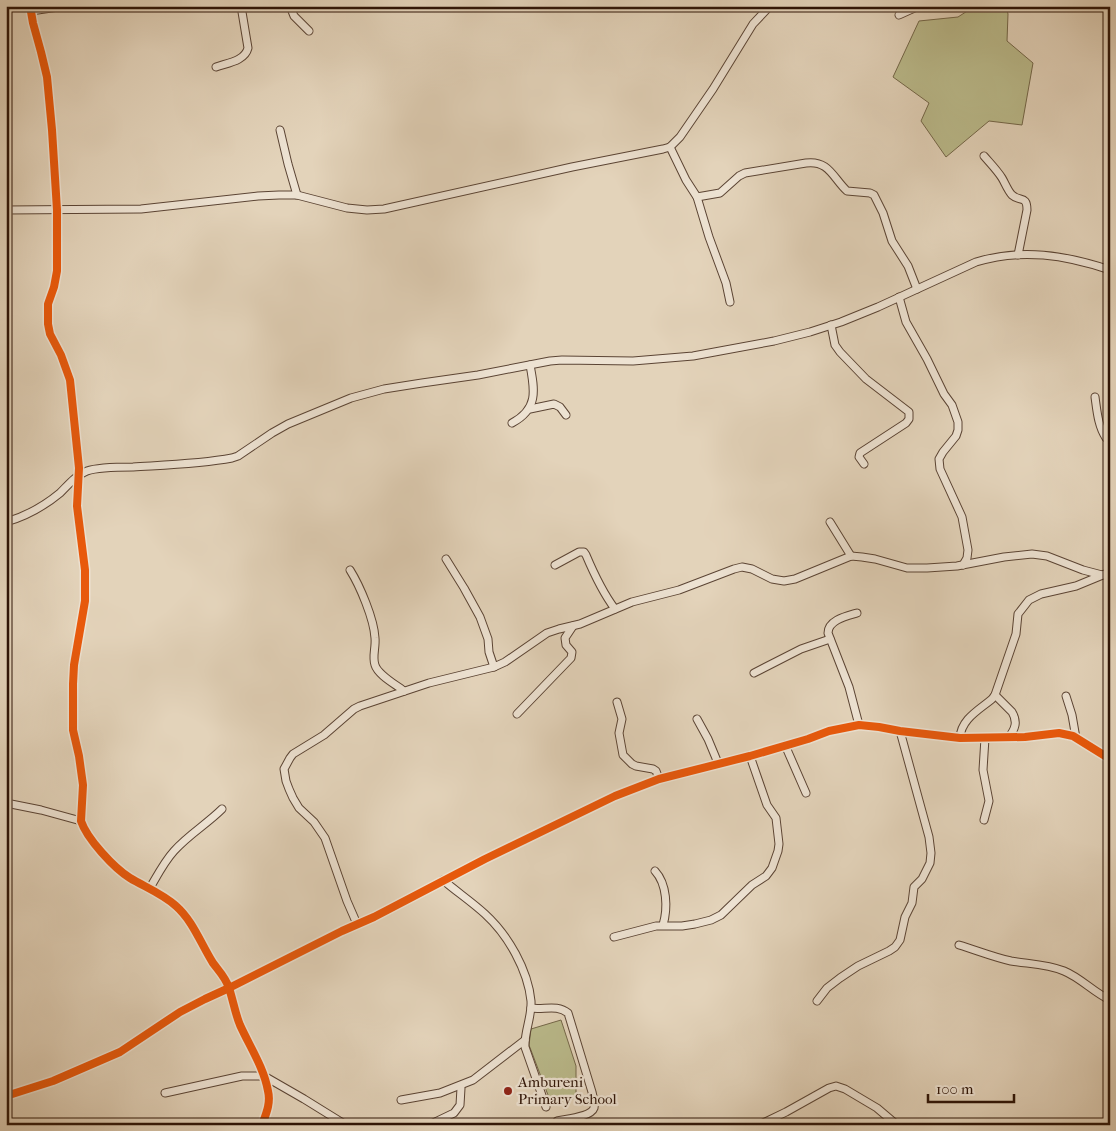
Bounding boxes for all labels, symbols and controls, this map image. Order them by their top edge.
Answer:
scale bar [928,1071,1015,1103]
place label: Ambureni Primary School [517,1073,617,1108]
text: 100 m [936,1080,974,1098]
marker: Ambureni Primary School [502,1085,514,1097]

